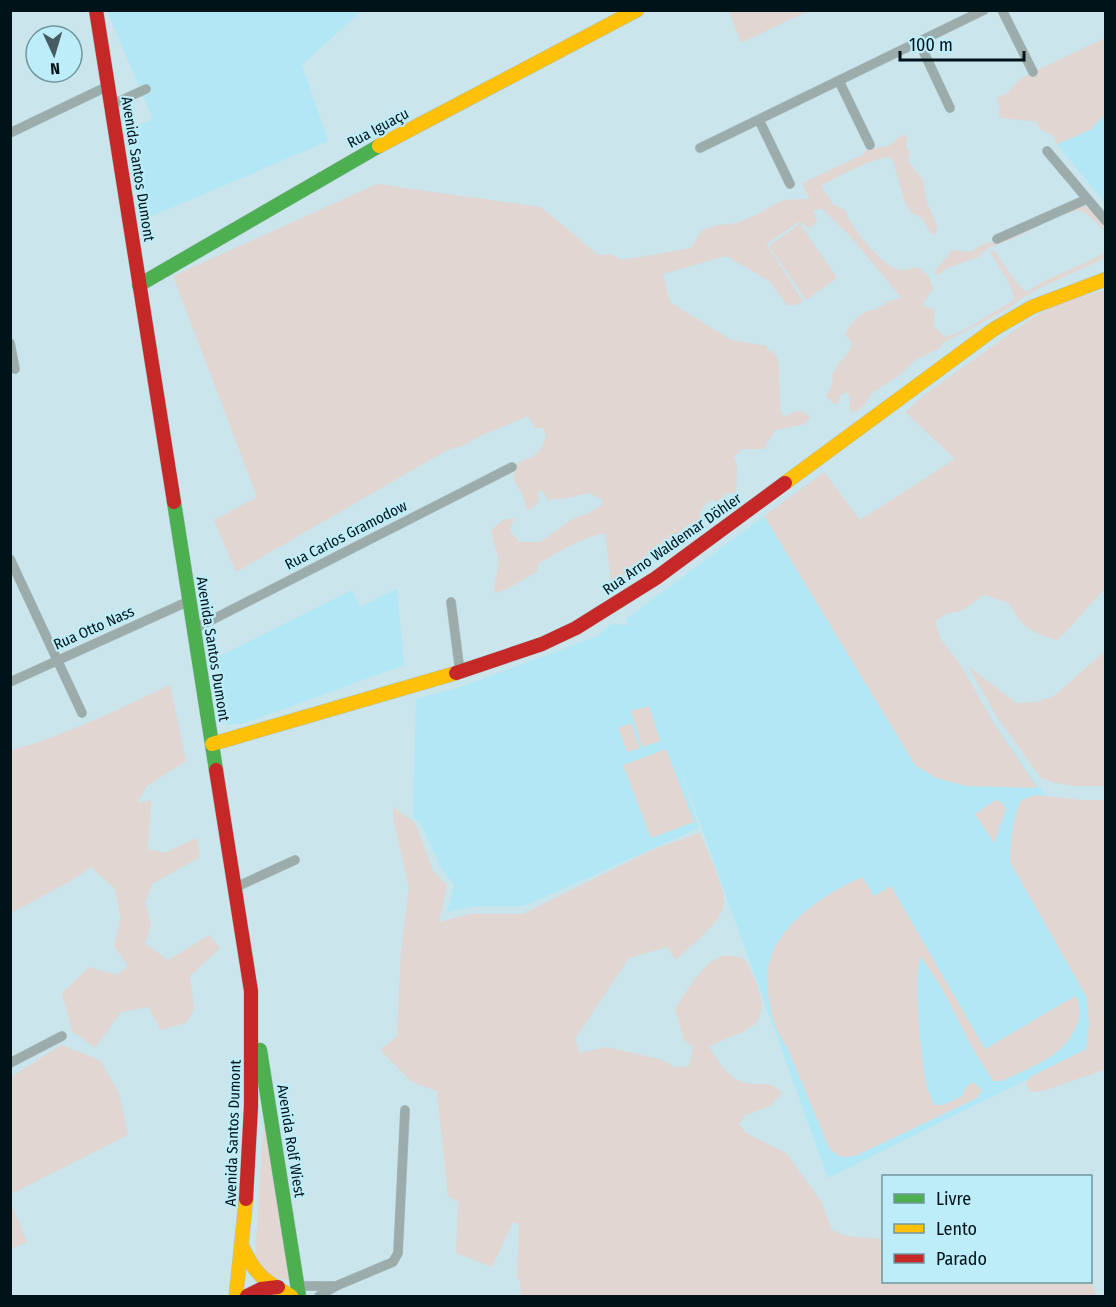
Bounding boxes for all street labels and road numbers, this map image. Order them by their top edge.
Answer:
street label: Avenida Santos Dumont [118,95,158,243]
street label: Rua Iguaçu [344,104,412,152]
street label: Rua Arno Waldemar Döhler [599,489,746,599]
street label: Rua Carlos Gramodow [282,496,410,574]
street label: Avenida Santos Dumont [193,575,233,723]
street label: Rua Otto Nass [51,602,137,654]
street label: Avenida Santos Dumont [221,1059,245,1207]
street label: Avenida Rolf Wiest [273,1083,309,1199]

